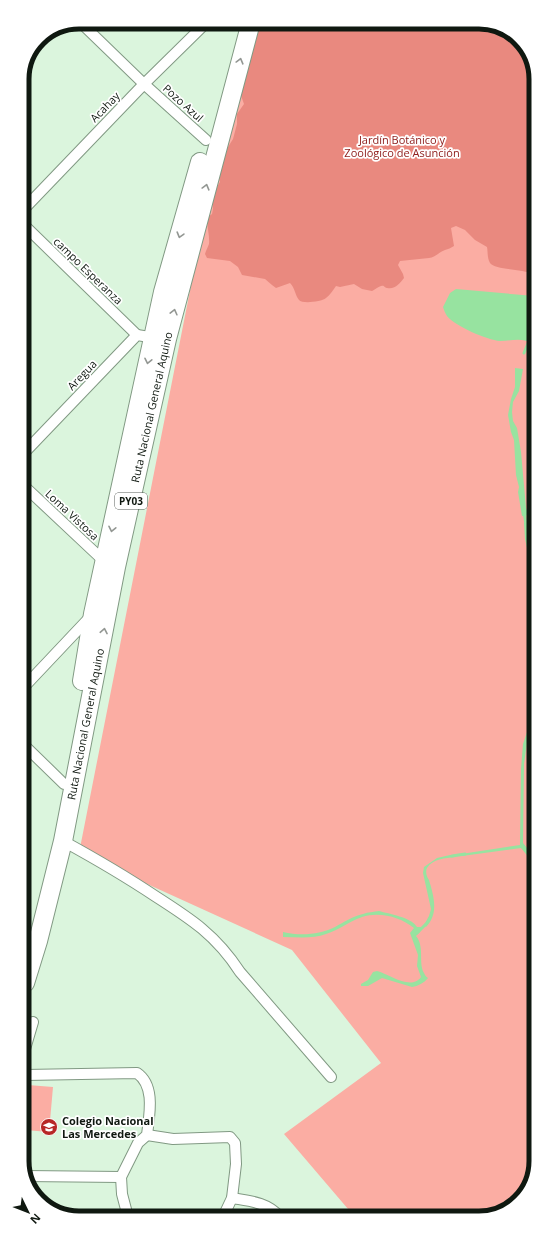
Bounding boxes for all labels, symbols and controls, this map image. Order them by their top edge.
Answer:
one-way arrow [235,58,244,65]
street label: Pozo Azul [160,80,207,125]
street label: Acahay [86,88,123,125]
park label: Jardín Botánico y Zoológico de Asunción [344,132,460,160]
one-way arrow [202,183,210,190]
one-way arrow [176,231,185,238]
street label: campo Esperanza [51,234,126,308]
one-way arrow [169,309,178,316]
street label: Ruta Nacional General Aquino [127,330,176,484]
street label: Aregua [64,356,100,393]
one-way arrow [144,358,152,364]
street label: Loma Vistosa [42,486,102,543]
road number: PY03 [115,493,147,509]
one-way arrow [108,526,116,532]
one-way arrow [99,628,108,634]
street label: Ruta Nacional General Aquino [63,647,107,801]
place label: Colegio Nacional Las Mercedes [62,1113,154,1141]
school or university icon: Colegio Nacional Las Mercedes [39,1117,59,1137]
north arrow [8,1192,48,1232]
text: N [27,1211,44,1228]

